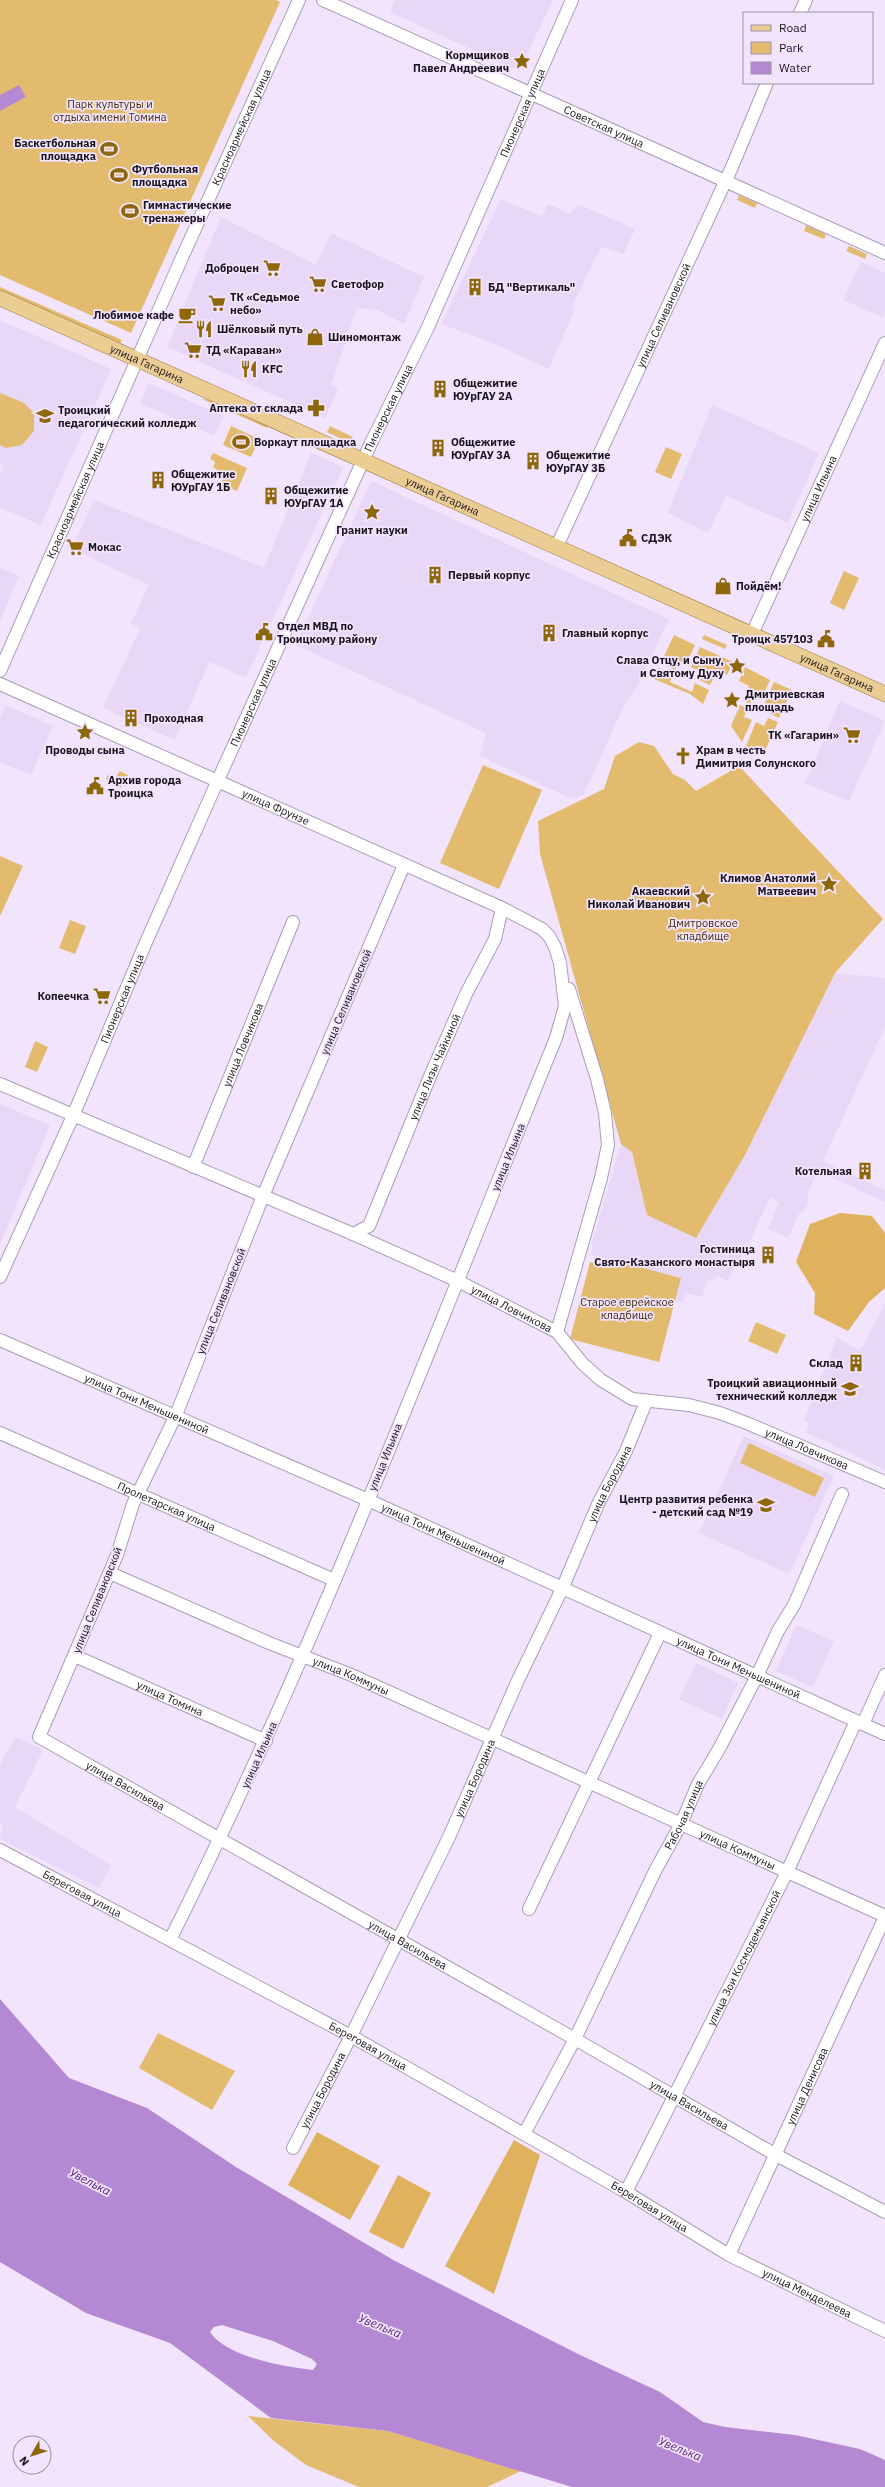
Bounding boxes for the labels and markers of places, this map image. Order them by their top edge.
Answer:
place label: Кормщиков Павел Андреевич [413,48,509,75]
place icon: Кормщиков Павел Андреевич [512,51,532,71]
place label: Баскетбольная площадка [14,136,96,163]
sports icon: Баскетбольная площадка [99,139,119,159]
place label: Футбольная площадка [132,162,198,189]
sports icon: Футбольная площадка [109,165,129,185]
place label: Гимнастические тренажеры [143,198,231,225]
sports icon: Гимнастические тренажеры [120,201,140,221]
supermarket icon: Доброцен [262,258,282,278]
place label: Доброцен [205,261,259,275]
supermarket icon: Светофор [308,274,328,294]
place label: Светофор [331,277,384,291]
building icon: БД "Вертикаль" [465,277,485,297]
place label: БД "Вертикаль" [488,280,575,294]
place label: ТК «Седьмое небо» [230,290,300,317]
supermarket icon: ТК «Седьмое небо» [207,293,227,313]
cafe icon: Любимое кафе [177,305,197,325]
place label: Любимое кафе [93,308,174,322]
restaurant icon: Шёлковый путь [194,319,214,339]
place label: Шёлковый путь [217,322,303,336]
shop icon: Шиномонтаж [305,327,325,347]
place label: Шиномонтаж [328,330,402,344]
supermarket icon: ТД «Караван» [183,340,203,360]
place label: ТД «Караван» [206,343,282,357]
restaurant icon: KFC [239,359,259,379]
place label: KFC [262,362,283,376]
place label: Общежитие ЮУрГАУ 2А [453,376,517,403]
building icon: Общежитие ЮУрГАУ 2А [430,379,450,399]
pharmacy icon: Аптека от склада [306,398,326,418]
place label: Аптека от склада [209,401,303,415]
place label: Троицкий педагогический колледж [58,403,197,430]
school or university icon: Троицкий педагогический колледж [35,406,55,426]
sports icon: Воркаут площадка [231,432,251,452]
place label: Воркаут площадка [254,435,356,449]
place label: Общежитие ЮУрГАУ 3А [451,435,515,462]
building icon: Общежитие ЮУрГАУ 3А [428,438,448,458]
place label: Общежитие ЮУрГАУ 3Б [546,448,610,475]
building icon: Общежитие ЮУрГАУ 3Б [523,451,543,471]
place label: Общежитие ЮУрГАУ 1Б [171,467,235,494]
building icon: Общежитие ЮУрГАУ 1Б [148,470,168,490]
place label: Общежитие ЮУрГАУ 1А [284,483,348,510]
building icon: Общежитие ЮУрГАУ 1А [261,486,281,506]
place icon: Гранит науки [362,502,382,522]
place label: Гранит науки [336,523,408,537]
public building icon: СДЭК [618,528,638,548]
place label: СДЭК [641,531,672,545]
supermarket icon: Мокас [65,537,85,557]
place label: Мокас [88,540,122,554]
building icon: Первый корпус [425,565,445,585]
place label: Первый корпус [448,568,531,582]
shop icon: Пойдём! [713,576,733,596]
place label: Пойдём! [736,579,782,593]
place label: Отдел МВД по Троицкому району [277,619,377,646]
public building icon: Отдел МВД по Троицкому району [254,622,274,642]
building icon: Главный корпус [539,623,559,643]
place label: Главный корпус [562,626,649,640]
public building icon: Троицк 457103 [816,629,836,649]
place label: Троицк 457103 [732,632,813,646]
place label: Слава Отцу, и Сыну, и Святому Духу [616,653,724,680]
place icon: Слава Отцу, и Сыну, и Святому Духу [727,656,747,676]
place label: Дмитриевская площадь [745,687,825,714]
place icon: Дмитриевская площадь [722,690,742,710]
building icon: Проходная [121,708,141,728]
place label: Проходная [144,711,203,725]
place icon: Проводы сына [75,722,95,742]
supermarket icon: ТК «Гагарин» [842,725,862,745]
place label: ТК «Гагарин» [768,728,839,742]
place label: Проводы сына [45,743,125,757]
place label: Храм в честь Димитрия Солунского [696,743,816,770]
church icon: Храм в честь Димитрия Солунского [673,746,693,766]
place label: Архив города Троицка [108,773,181,800]
public building icon: Архив города Троицка [85,776,105,796]
place label: Климов Анатолий Матвеевич [720,871,816,898]
place icon: Климов Анатолий Матвеевич [819,874,839,894]
place label: Акаевский Николай Иванович [588,884,690,911]
place icon: Акаевский Николай Иванович [693,887,713,907]
supermarket icon: Копеечка [92,986,112,1006]
place label: Копеечка [38,989,89,1003]
building icon: Котельная [855,1161,875,1181]
place label: Котельная [795,1164,852,1178]
place label: Гостиница Свято-Казанского монастыря [594,1242,755,1269]
building icon: Гостиница Свято-Казанского монастыря [758,1245,778,1265]
building icon: Склад [846,1353,866,1373]
place label: Склад [809,1356,844,1370]
place label: Троицкий авиационный технический колледж [707,1376,837,1403]
school or university icon: Троицкий авиационный технический колледж [840,1379,860,1399]
place label: Центр развития ребенка - детский сад №19 [619,1492,753,1519]
school or university icon: Центр развития ребенка - детский сад №19 [756,1495,776,1515]

